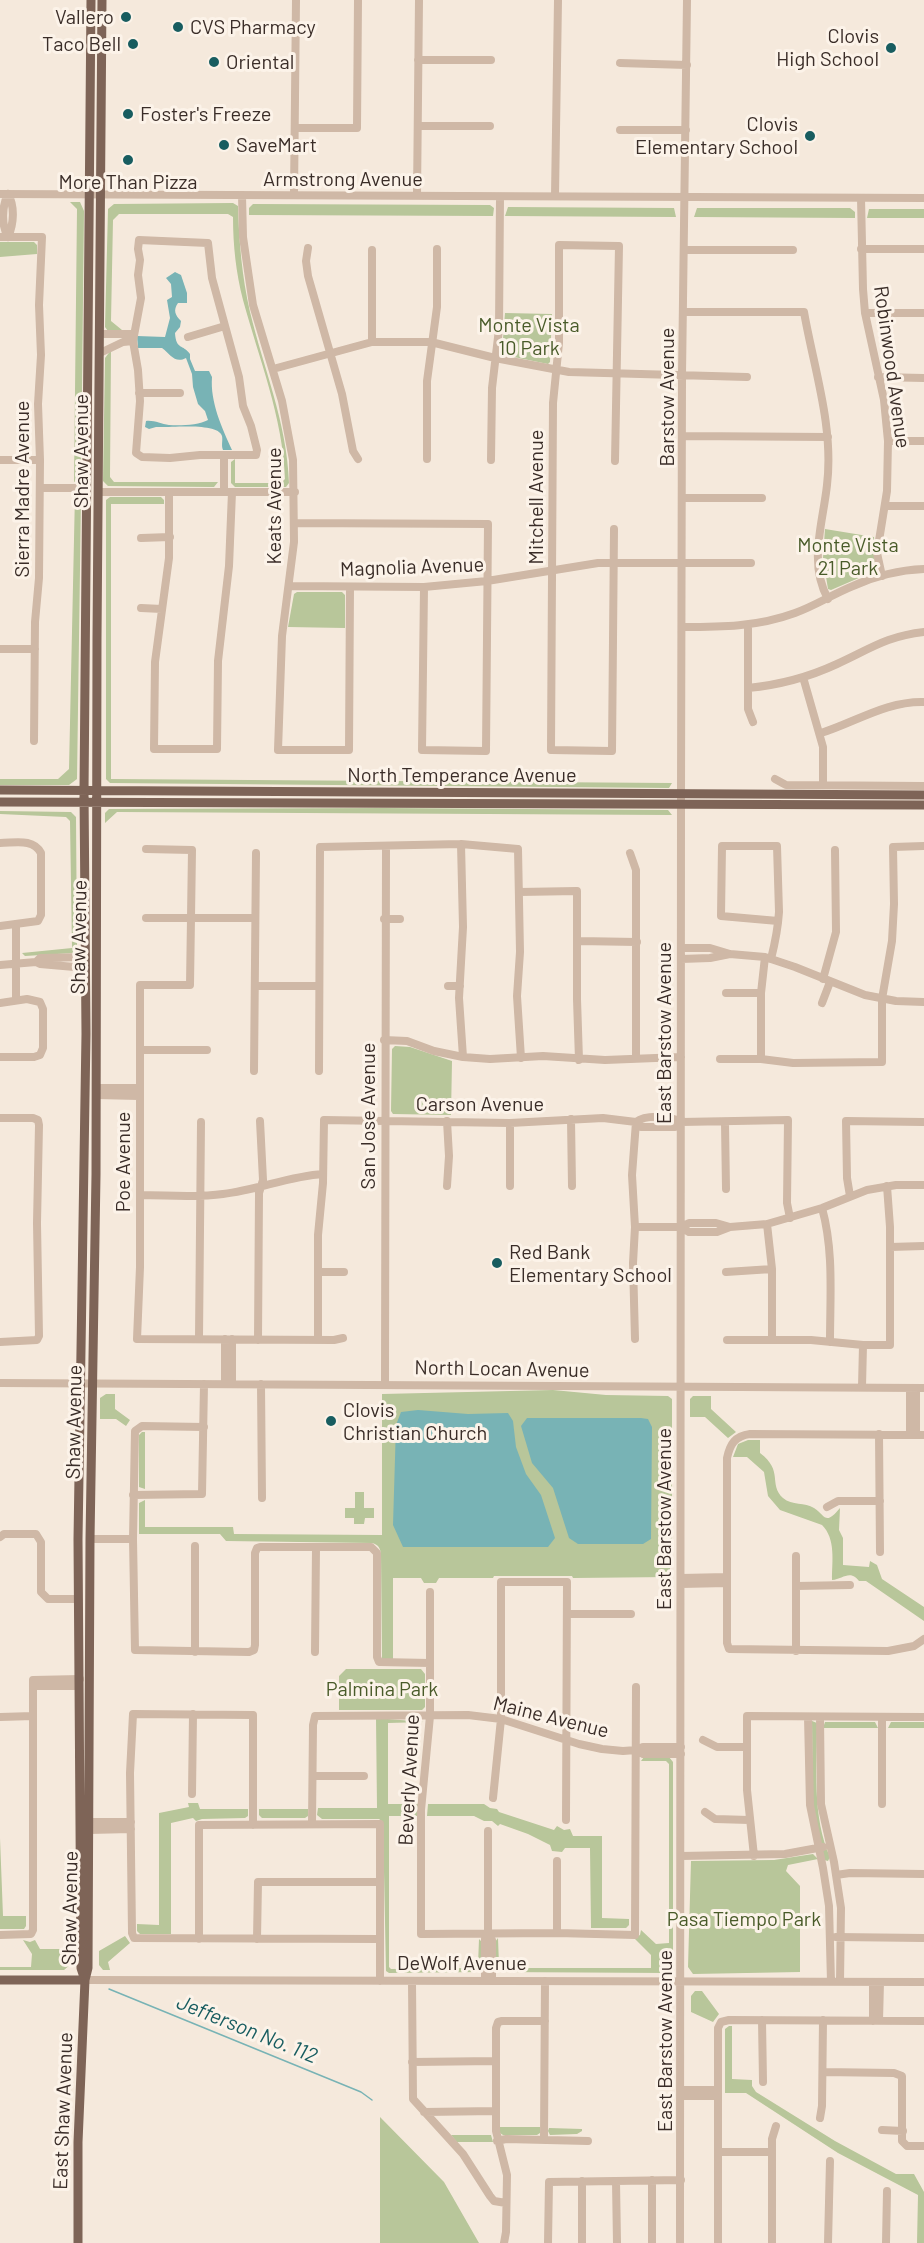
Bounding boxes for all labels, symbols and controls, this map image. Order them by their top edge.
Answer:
place label: Vallero [55,5,114,29]
marker: Vallero [119,10,133,24]
place label: CVS Pharmacy [190,15,316,39]
marker: CVS Pharmacy [171,20,185,34]
place label: Clovis High School [776,24,879,71]
place label: Taco Bell [42,32,121,56]
marker: Taco Bell [126,37,140,51]
marker: Clovis High School [884,41,898,55]
place label: Oriental [226,50,294,74]
marker: Oriental [207,55,221,69]
place label: Foster's Freeze [140,102,271,126]
marker: Foster's Freeze [121,107,135,121]
place label: Clovis Elementary School [635,112,798,159]
marker: Clovis Elementary School [803,129,817,143]
place label: SaveMart [236,133,317,157]
marker: SaveMart [217,138,231,152]
marker: More Than Pizza [121,153,135,167]
street label: Armstrong Avenue [263,167,423,191]
place label: More Than Pizza [58,170,198,194]
street label: Robinwood Avenue [869,284,915,450]
park label: Monte Vista 10 Park [478,313,580,360]
street label: Barstow Avenue [655,328,679,466]
street label: Shaw Avenue [69,394,93,508]
street label: Sierra Madre Avenue [10,400,34,578]
street label: Mitchell Avenue [524,430,548,564]
street label: Keats Avenue [262,447,286,565]
park label: Monte Vista 21 Park [797,533,899,580]
street label: Magnolia Avenue [340,552,484,582]
street label: North Temperance Avenue [347,763,577,787]
street label: Shaw Avenue [66,880,92,994]
street label: East Barstow Avenue [652,942,676,1124]
street label: San Jose Avenue [356,1043,380,1189]
street label: Carson Avenue [416,1092,544,1116]
street label: Poe Avenue [111,1112,135,1212]
place label: Red Bank Elementary School [509,1240,672,1287]
marker: Red Bank Elementary School [490,1256,504,1270]
street label: North Locan Avenue [414,1355,590,1383]
street label: Shaw Avenue [61,1365,87,1479]
place label: Clovis Christian Church [343,1398,487,1445]
marker: Clovis Christian Church [324,1414,338,1428]
street label: East Barstow Avenue [652,1428,676,1610]
park label: Palmina Park [326,1677,438,1701]
street label: Maine Avenue [491,1691,611,1743]
street label: Beverly Avenue [394,1714,424,1846]
street label: Shaw Avenue [57,1851,83,1965]
park label: Pasa Tiempo Park [667,1907,821,1931]
street label: East Barstow Avenue [653,1950,677,2132]
street label: DeWolf Avenue [397,1951,527,1975]
water label: Jefferson No. 112 [173,1989,321,2069]
street label: East Shaw Avenue [48,2032,78,2190]

